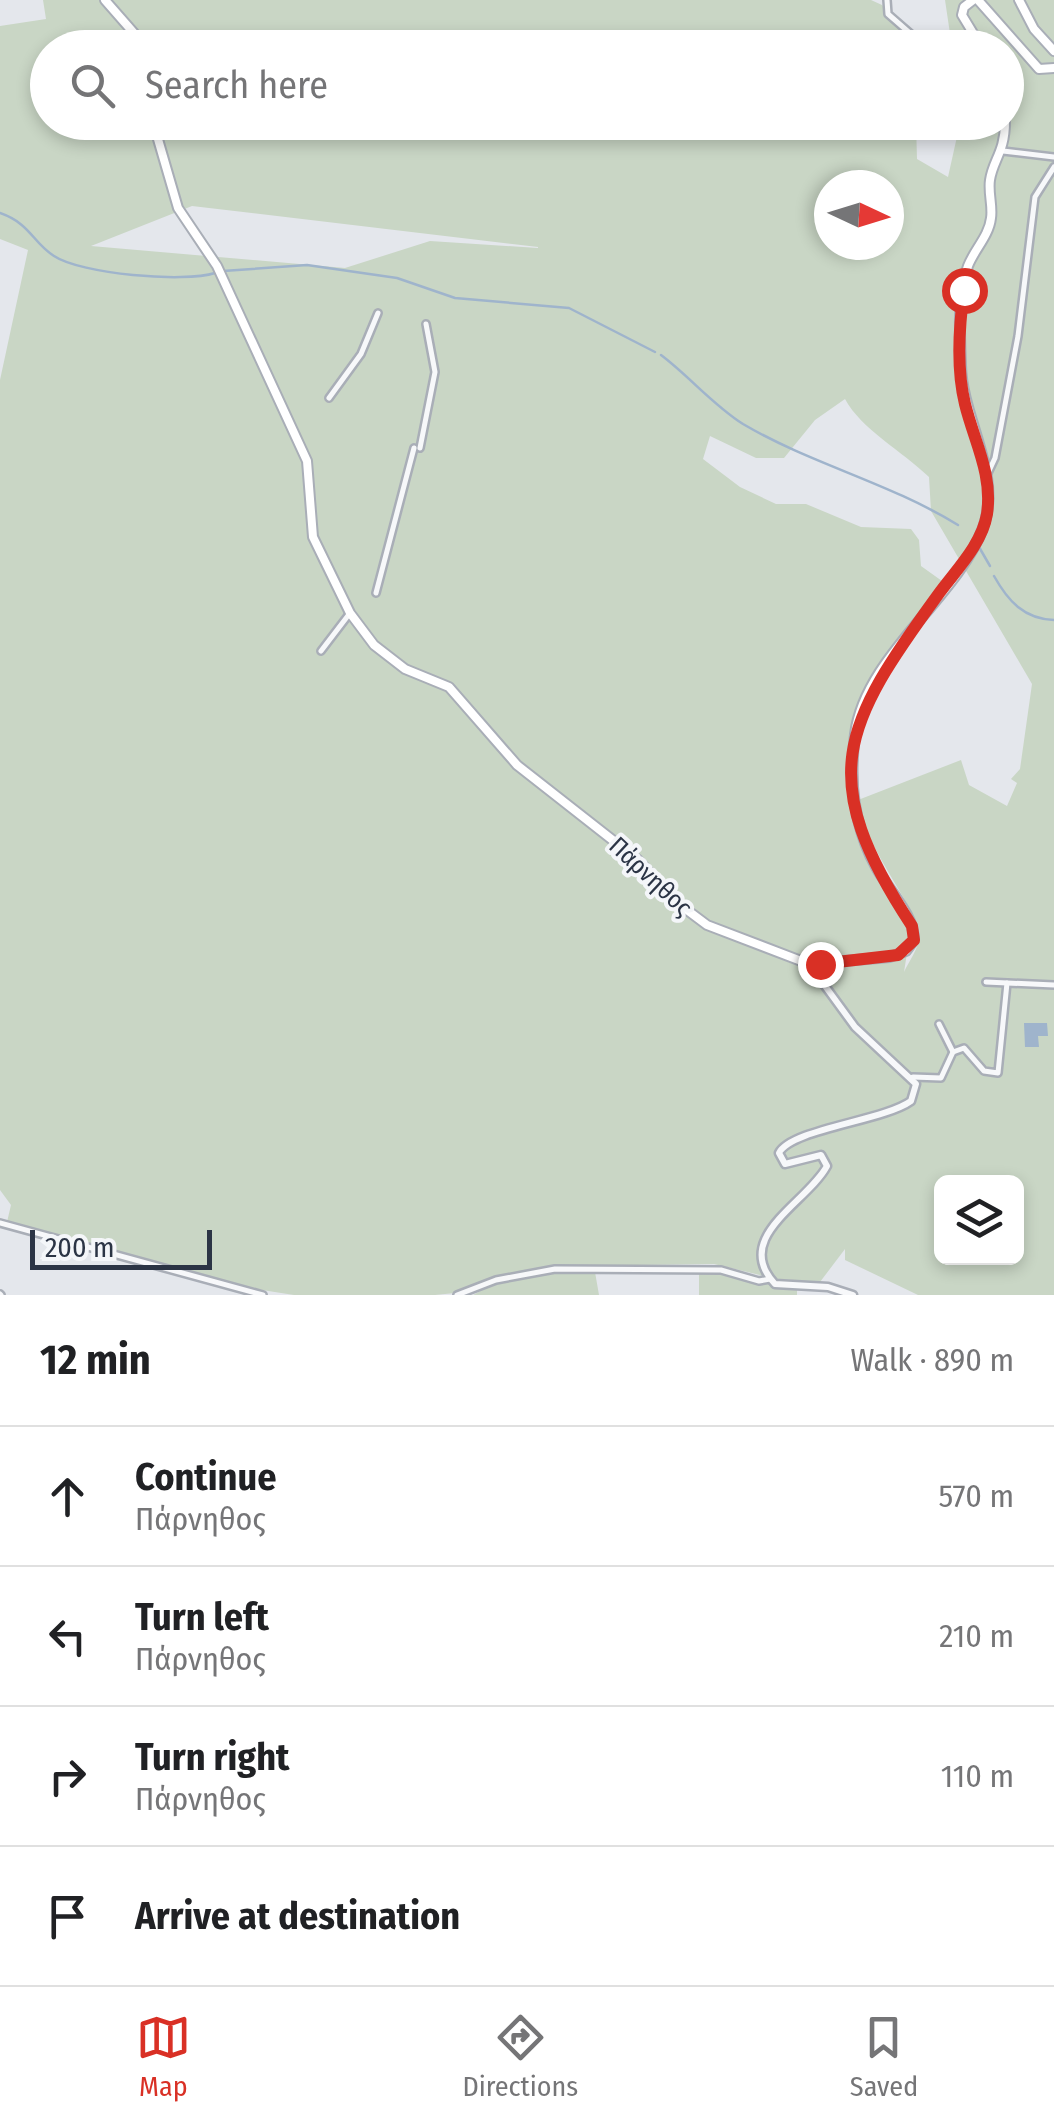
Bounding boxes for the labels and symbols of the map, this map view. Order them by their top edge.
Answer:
north arrow [814,170,904,260]
route start [942,268,988,314]
street label: Πάρνηθος [603,831,698,923]
route end [798,942,844,988]
scale bar [30,1225,212,1270]

